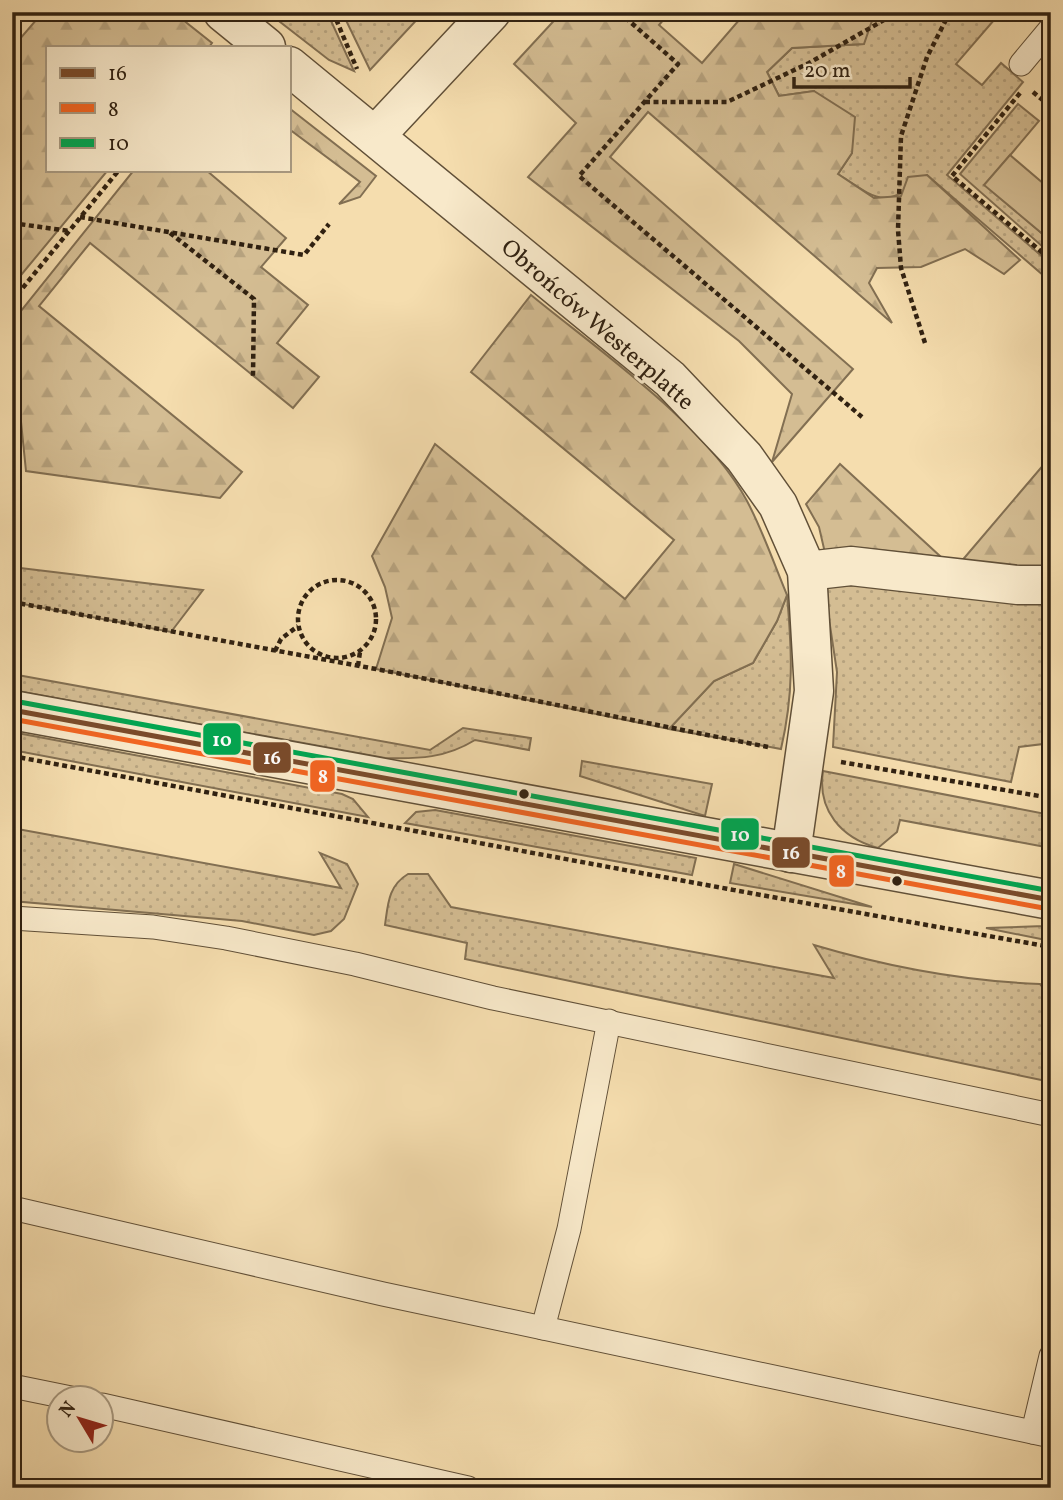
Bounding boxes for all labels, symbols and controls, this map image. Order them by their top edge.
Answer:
legend [46,46,290,172]
scale bar [794,46,909,90]
text: 20 m [804,57,850,86]
text: 16 [108,60,127,89]
text: 8 [108,96,119,125]
text: 10 [108,130,129,159]
street label: Obrońców Westerplatte [493,232,701,419]
line badge: 10 [202,722,242,756]
text: 10 [212,728,232,754]
line badge: 16 [252,741,292,774]
text: 16 [263,746,281,772]
line badge: 8 [309,759,336,793]
text: 8 [318,765,328,791]
unlabelled marker [517,787,531,801]
line badge: 10 [720,817,760,851]
text: 10 [730,823,750,849]
line badge: 16 [771,836,811,869]
text: 16 [782,841,800,867]
line badge: 8 [828,854,855,888]
text: 8 [836,860,846,886]
unlabelled marker [890,874,904,888]
north arrow [46,1384,116,1454]
text: N [54,1396,83,1423]

